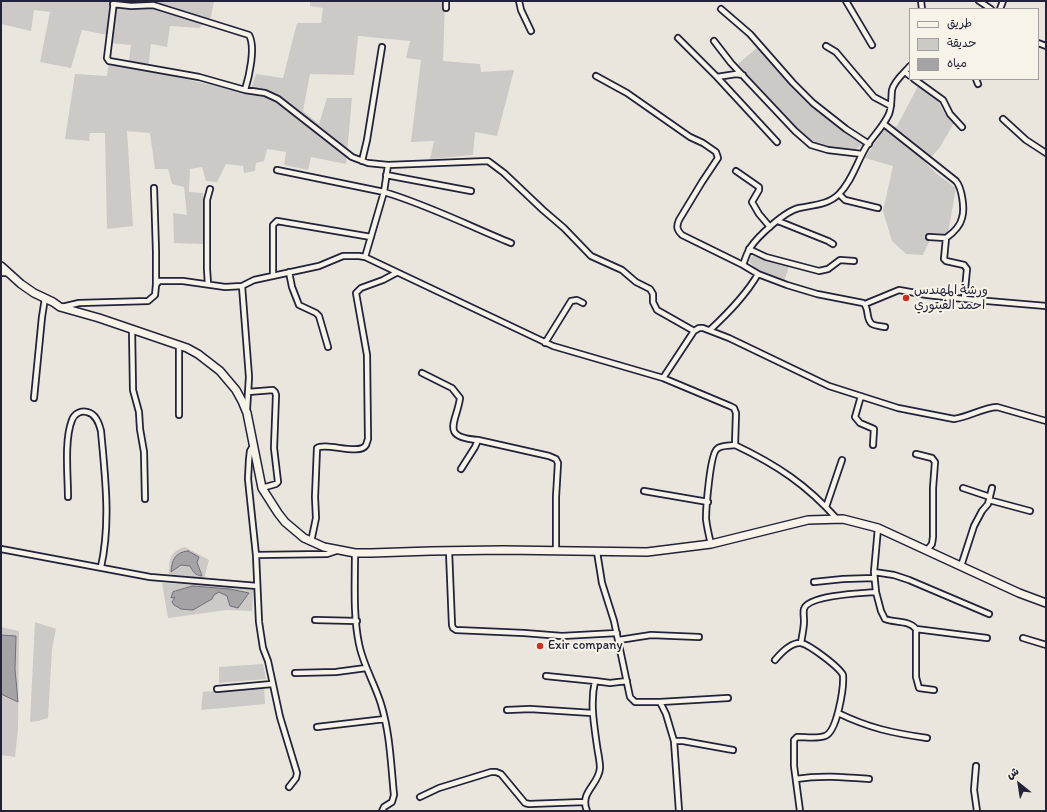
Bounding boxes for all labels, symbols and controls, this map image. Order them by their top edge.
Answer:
legend [909,8,1039,80]
text: طريق [947,16,972,30]
text: حديقة [947,36,976,50]
text: مياه [947,56,967,70]
place label: ورشة المهندس احمد الفيتوري [914,283,988,314]
marker: ورشة المهندس احمد الفيتوري [901,293,911,303]
place label: Exir company [548,638,623,654]
marker: Exir company [535,641,545,651]
north arrow [999,764,1039,804]
text: ش [1004,765,1021,782]

